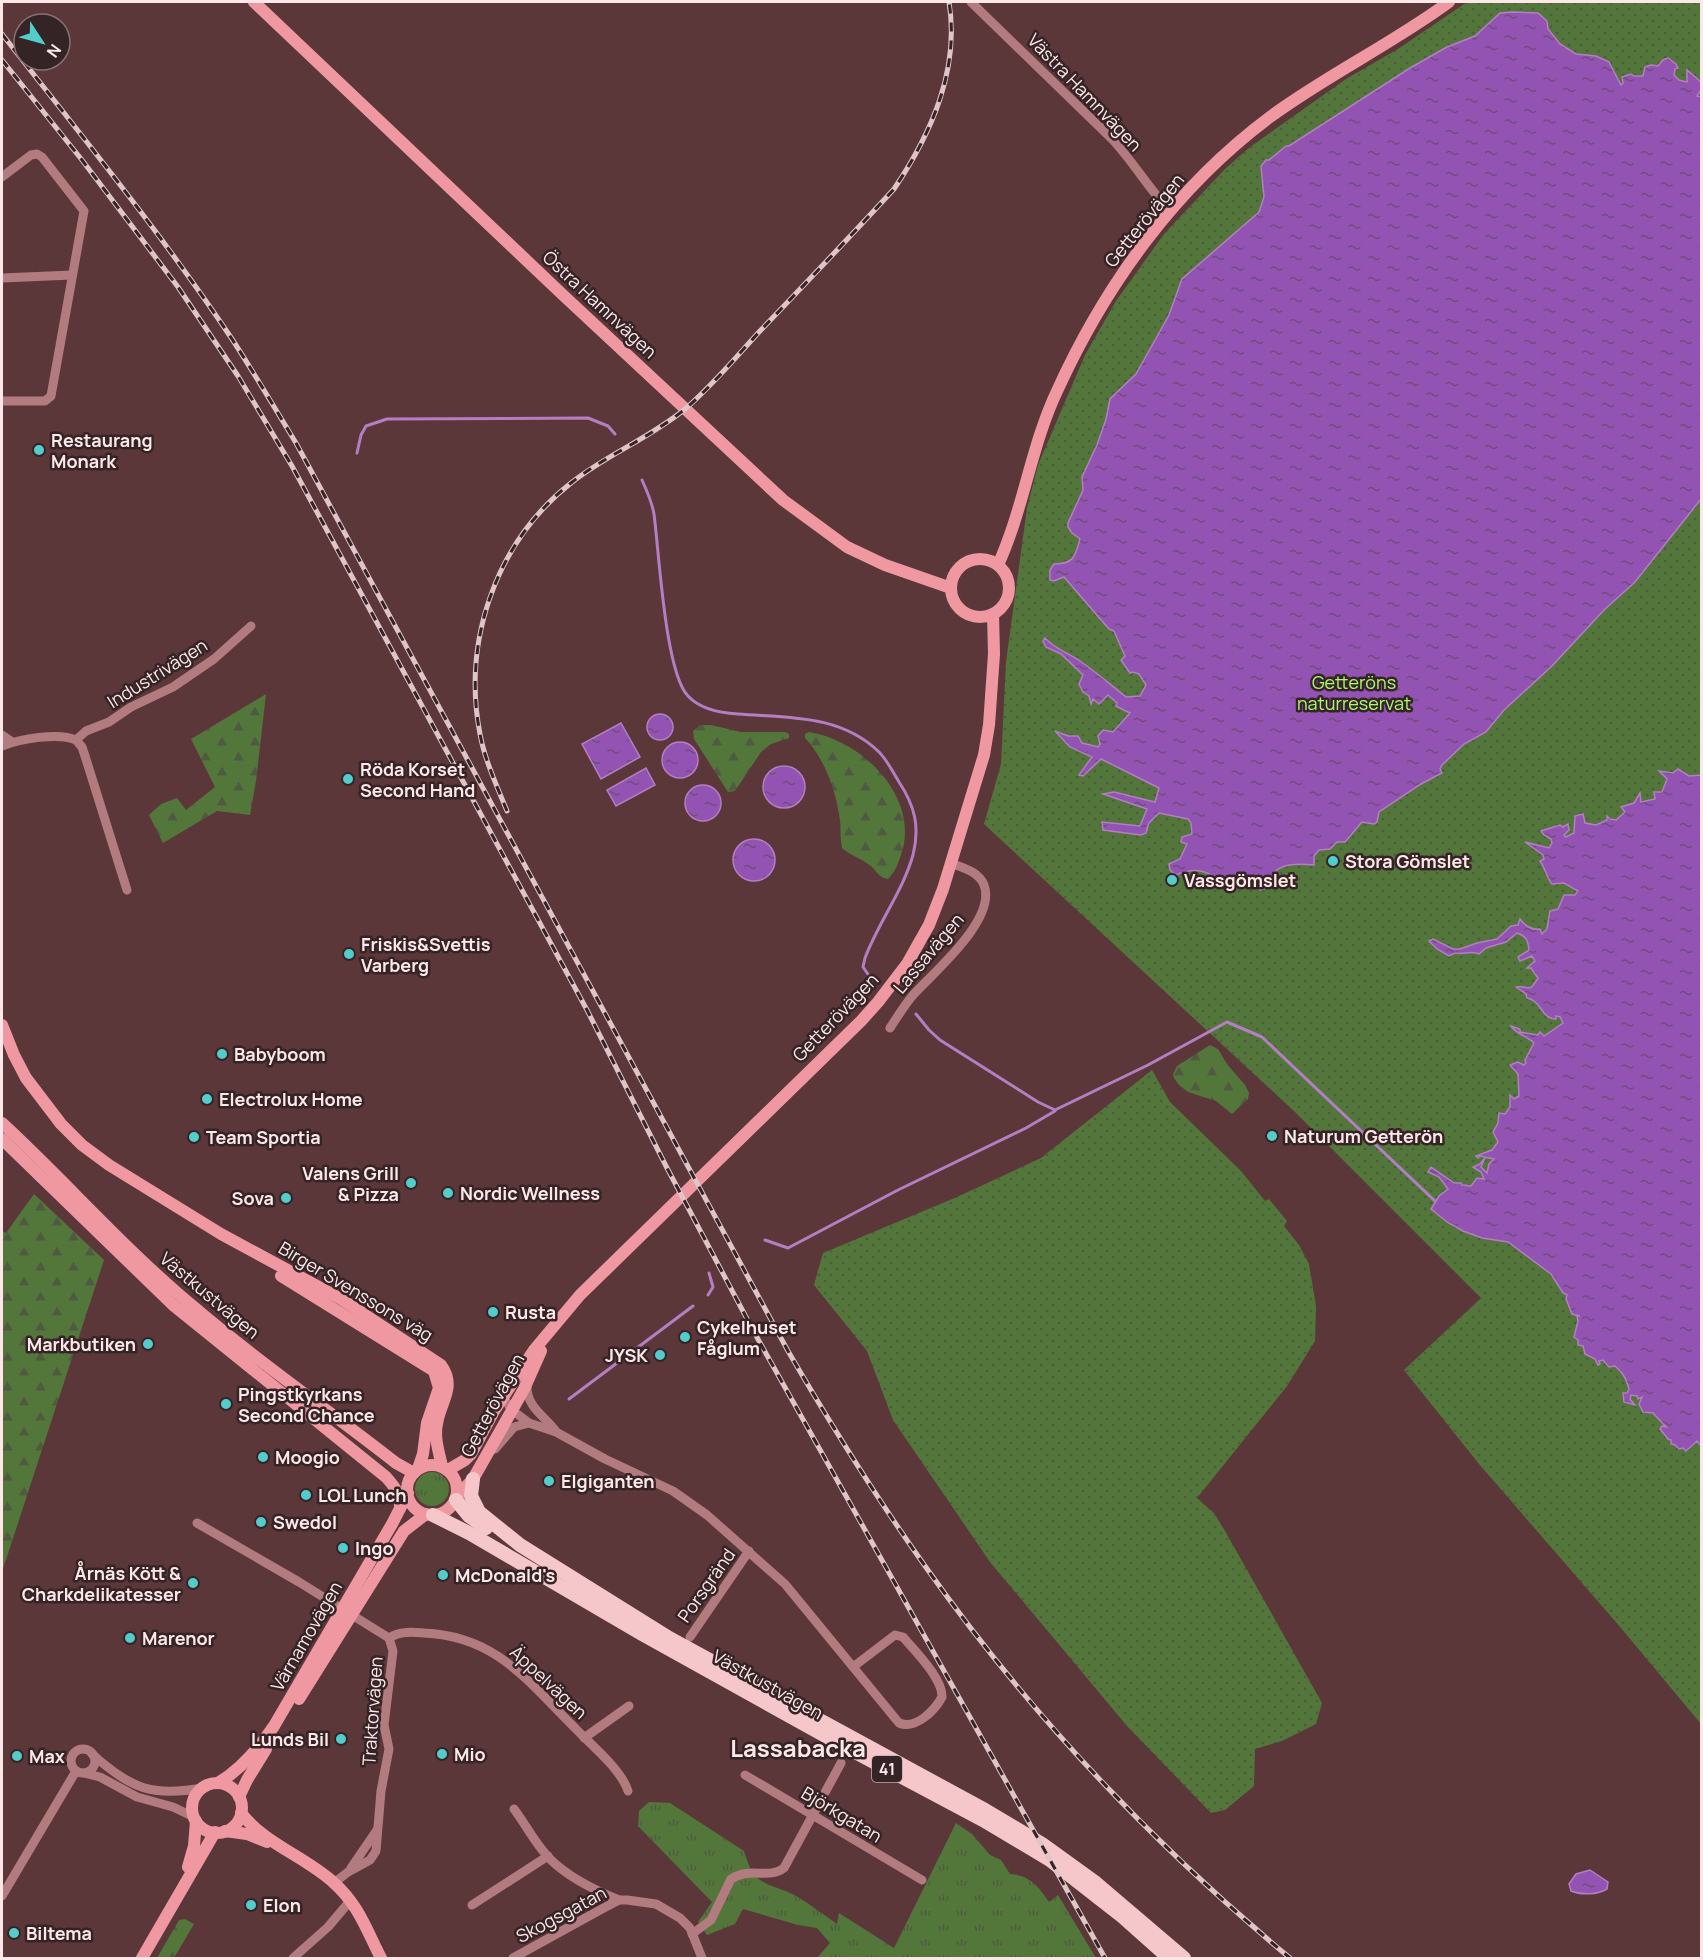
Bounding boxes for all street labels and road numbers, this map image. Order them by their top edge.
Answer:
street label: Västra Hamnvägen [1023,28,1147,156]
street label: Getterövägen [1099,168,1189,272]
street label: Östra Hamnvägen [538,245,662,363]
street label: Industrivägen [102,633,212,713]
street label: Lassavägen [887,908,969,998]
street label: Getterövägen [787,968,883,1066]
street label: Birger Svenssons väg [274,1235,438,1347]
street label: Västkustvägen [155,1246,265,1344]
street label: Getterövägen [455,1349,529,1461]
street label: Porsgränd [672,1543,740,1627]
street label: Värnamovägen [265,1577,347,1695]
street label: Äppelvägen [505,1640,593,1724]
street label: Västkustvägen [708,1644,828,1724]
street label: Traktorvägen [356,1656,388,1766]
road number: 41 [872,1756,902,1782]
street label: Björkgatan [797,1780,887,1848]
street label: Skogsgatan [512,1880,610,1948]

